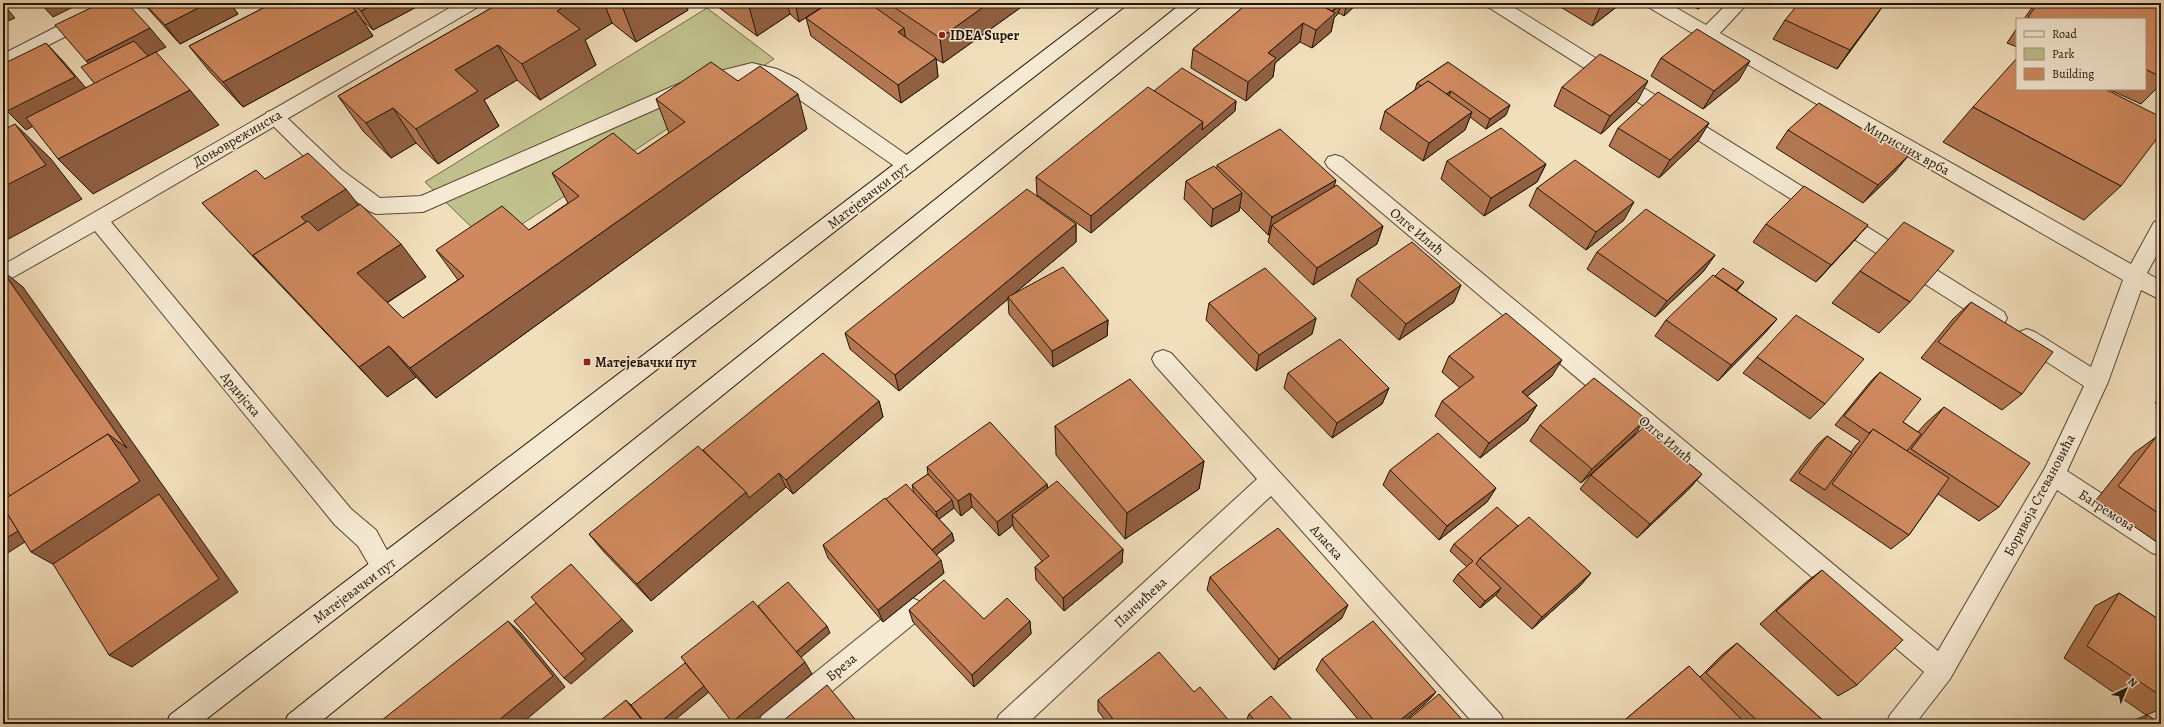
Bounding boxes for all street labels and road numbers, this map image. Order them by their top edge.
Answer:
street label: Доњоврежинска [189,105,286,172]
street label: Мирисних врба [1860,117,1954,180]
street label: Матејевачки пут [823,157,913,233]
street label: Олге Илић [1386,203,1448,260]
street label: Ардијска [216,367,265,421]
street label: Олге Илић [1635,411,1697,468]
street label: Боривоја Стевановића [1999,430,2080,560]
street label: Багремова [2075,485,2139,536]
street label: Аласка [1305,520,1348,564]
street label: Матејевачки пут [309,553,400,628]
street label: Панчићева [1110,572,1171,632]
street label: Бреза [822,649,861,686]

